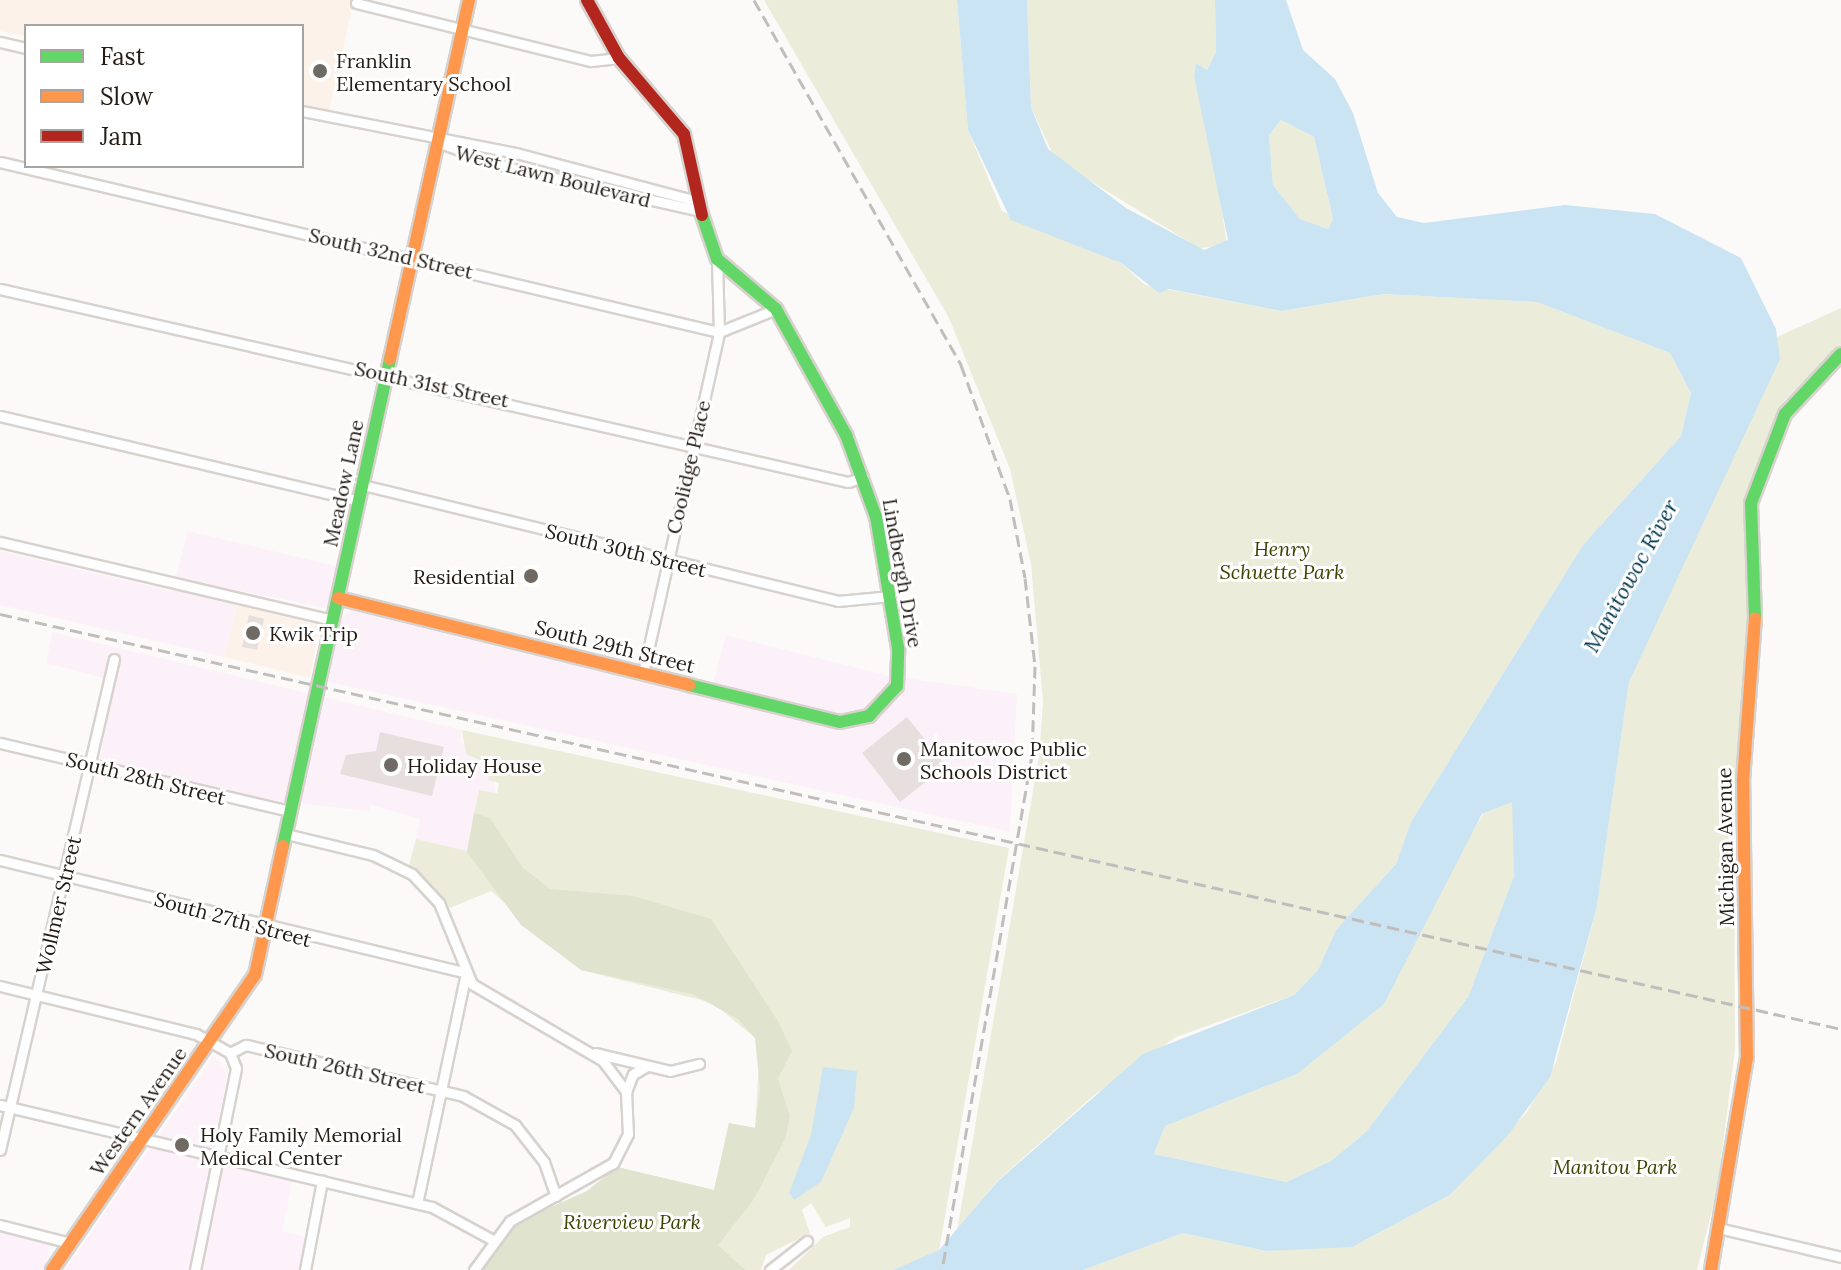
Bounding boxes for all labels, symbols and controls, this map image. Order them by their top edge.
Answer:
legend [24,24,304,168]
text: Fast [100,41,145,72]
place label: Franklin Elementary School [336,48,511,95]
marker: Franklin Elementary School [311,62,329,80]
text: Slow [100,81,153,112]
text: Jam [100,121,142,152]
street label: West Lawn Boulevard [453,140,653,212]
street label: South 32nd Street [307,222,475,284]
street label: South 31st Street [353,356,511,412]
street label: Coolidge Place [661,398,715,536]
street label: Meadow Lane [318,417,368,549]
water label: Manitowoc River [1578,495,1684,657]
street label: Lindbergh Drive [878,497,928,649]
street label: South 30th Street [543,518,709,582]
park label: Henry Schuette Park [1220,536,1344,583]
place label: Residential [413,564,515,588]
marker: Residential [522,567,540,585]
street label: South 29th Street [533,615,697,677]
place label: Kwik Trip [269,621,358,645]
marker: Kwik Trip [244,624,262,642]
place label: Manitowoc Public Schools District [920,736,1087,783]
street label: South 28th Street [64,747,228,809]
marker: Manitowoc Public Schools District [895,750,913,768]
place label: Holiday House [407,753,542,777]
marker: Holiday House [382,756,400,774]
street label: Michigan Avenue [1712,767,1738,927]
street label: Wollmer Street [30,834,86,976]
street label: South 27th Street [152,886,314,952]
street label: South 26th Street [262,1038,428,1098]
street label: Western Avenue [85,1042,191,1180]
place label: Holy Family Memorial Medical Center [200,1122,402,1169]
marker: Holy Family Memorial Medical Center [171,1134,193,1156]
park label: Manitou Park [1553,1154,1677,1178]
park label: Riverview Park [563,1209,701,1233]

